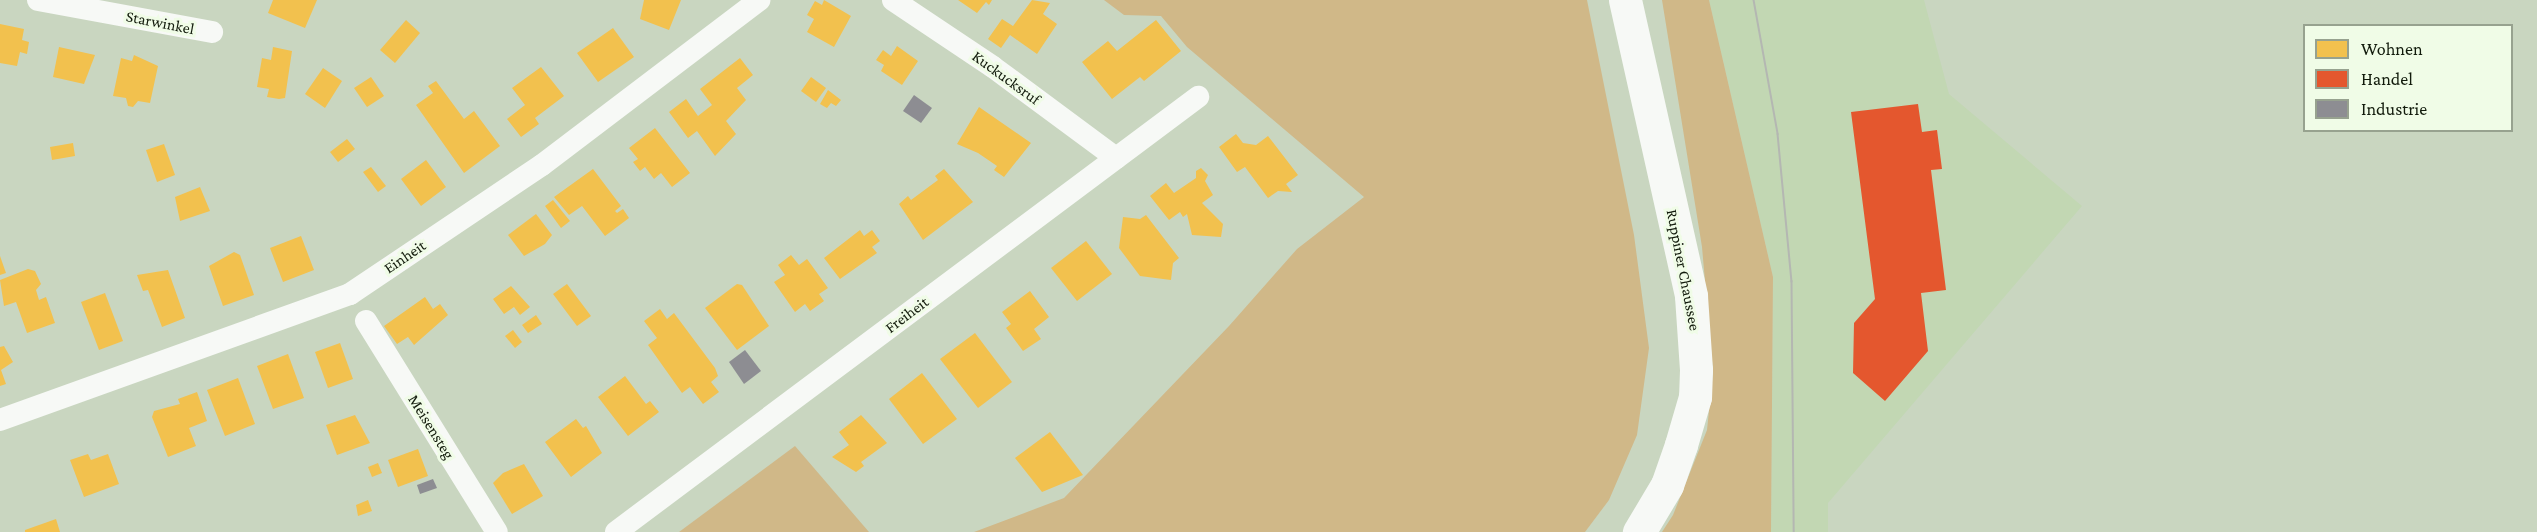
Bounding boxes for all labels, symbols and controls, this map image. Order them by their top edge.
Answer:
street label: Starwinkel [124,7,196,39]
legend [2303,24,2513,132]
text: Wohnen [2361,39,2423,59]
street label: Kuckucksruf [968,47,1044,109]
text: Handel [2361,69,2413,89]
text: Industrie [2361,99,2427,119]
street label: Ruppiner Chaussee [1662,208,1704,332]
street label: Einheit [380,236,430,278]
street label: Freiheit [881,292,933,338]
street label: Meisensteg [404,391,458,463]

